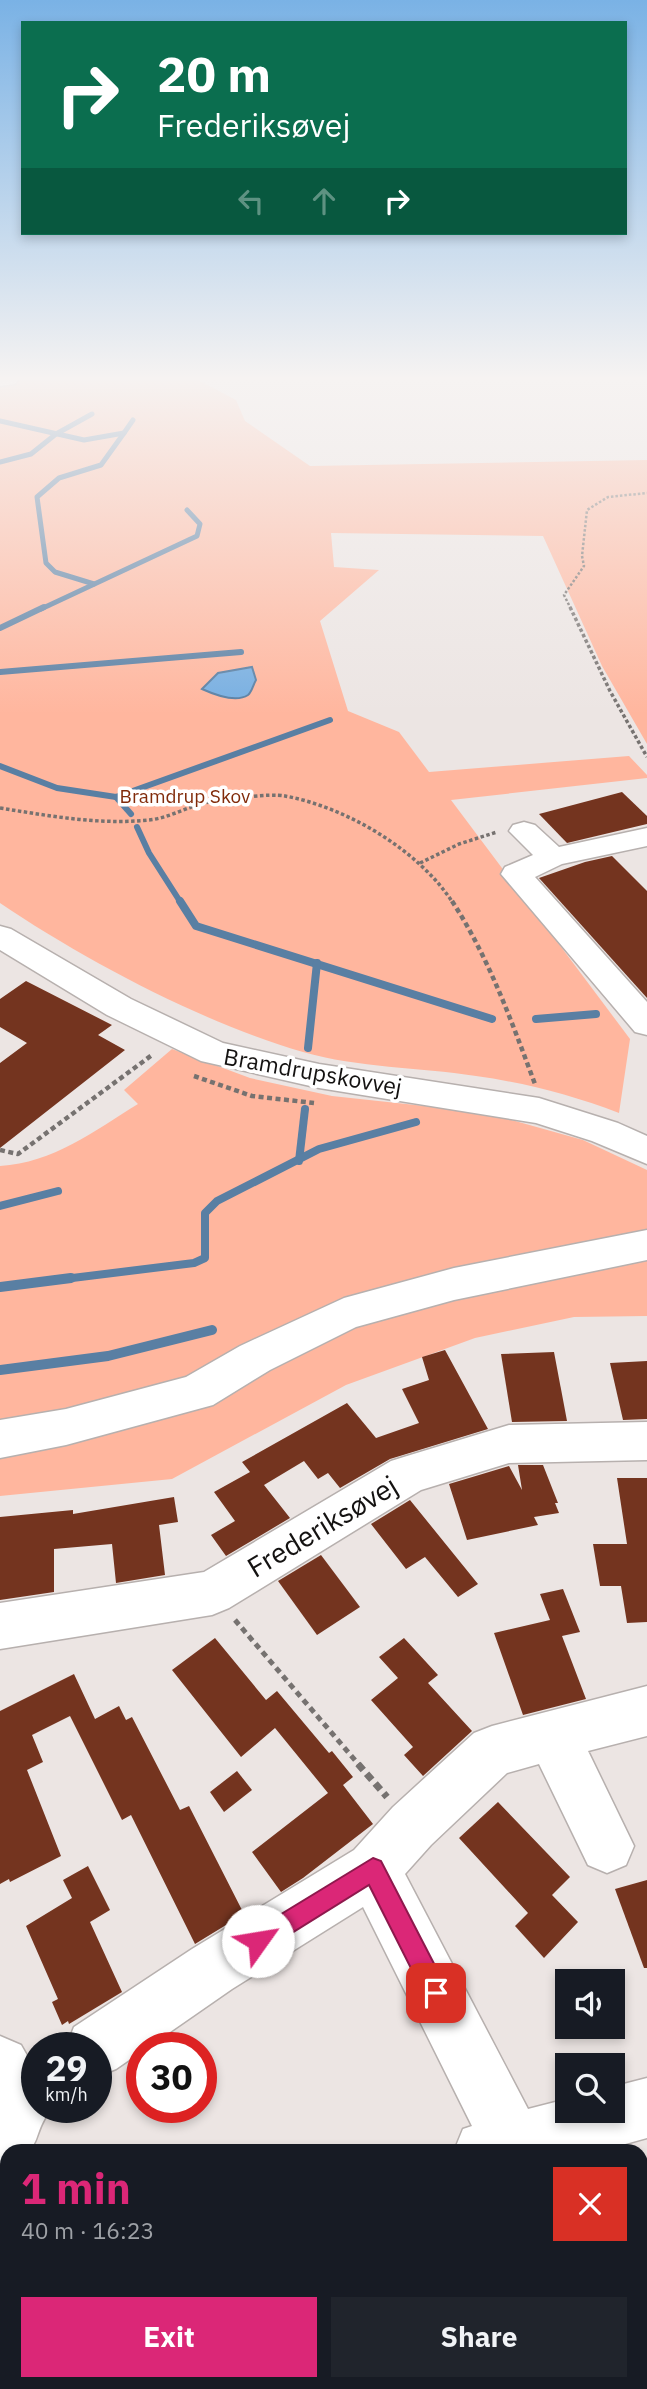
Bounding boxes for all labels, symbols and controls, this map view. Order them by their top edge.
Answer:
text: 20 m [157,42,271,105]
icon: right [42,49,133,140]
text: Frederiksøvej [157,104,350,146]
icon: left [232,182,270,220]
icon: ahead [305,182,343,220]
icon: right [378,182,416,220]
park label: Bramdrup Skov [120,784,250,808]
street label: Bramdrupskovvej [222,1041,404,1101]
street label: Frederiksøvej [240,1467,404,1585]
position arrow [221,1904,295,1978]
pin [406,1963,466,2023]
map controls [555,1969,625,2123]
button: sound [555,1969,625,2039]
icon: arrive [417,1974,455,2012]
speed limit sign: 30 [126,2032,217,2123]
text: 29 [45,2045,88,2091]
button: search [555,2053,625,2123]
text: km/h [45,2083,88,2106]
text: 1 min [21,2161,131,2216]
button: close [553,2167,627,2241]
text: 40 m · 16:23 [21,2215,154,2245]
button: Exit [21,2297,317,2377]
button: Share [331,2297,627,2377]

